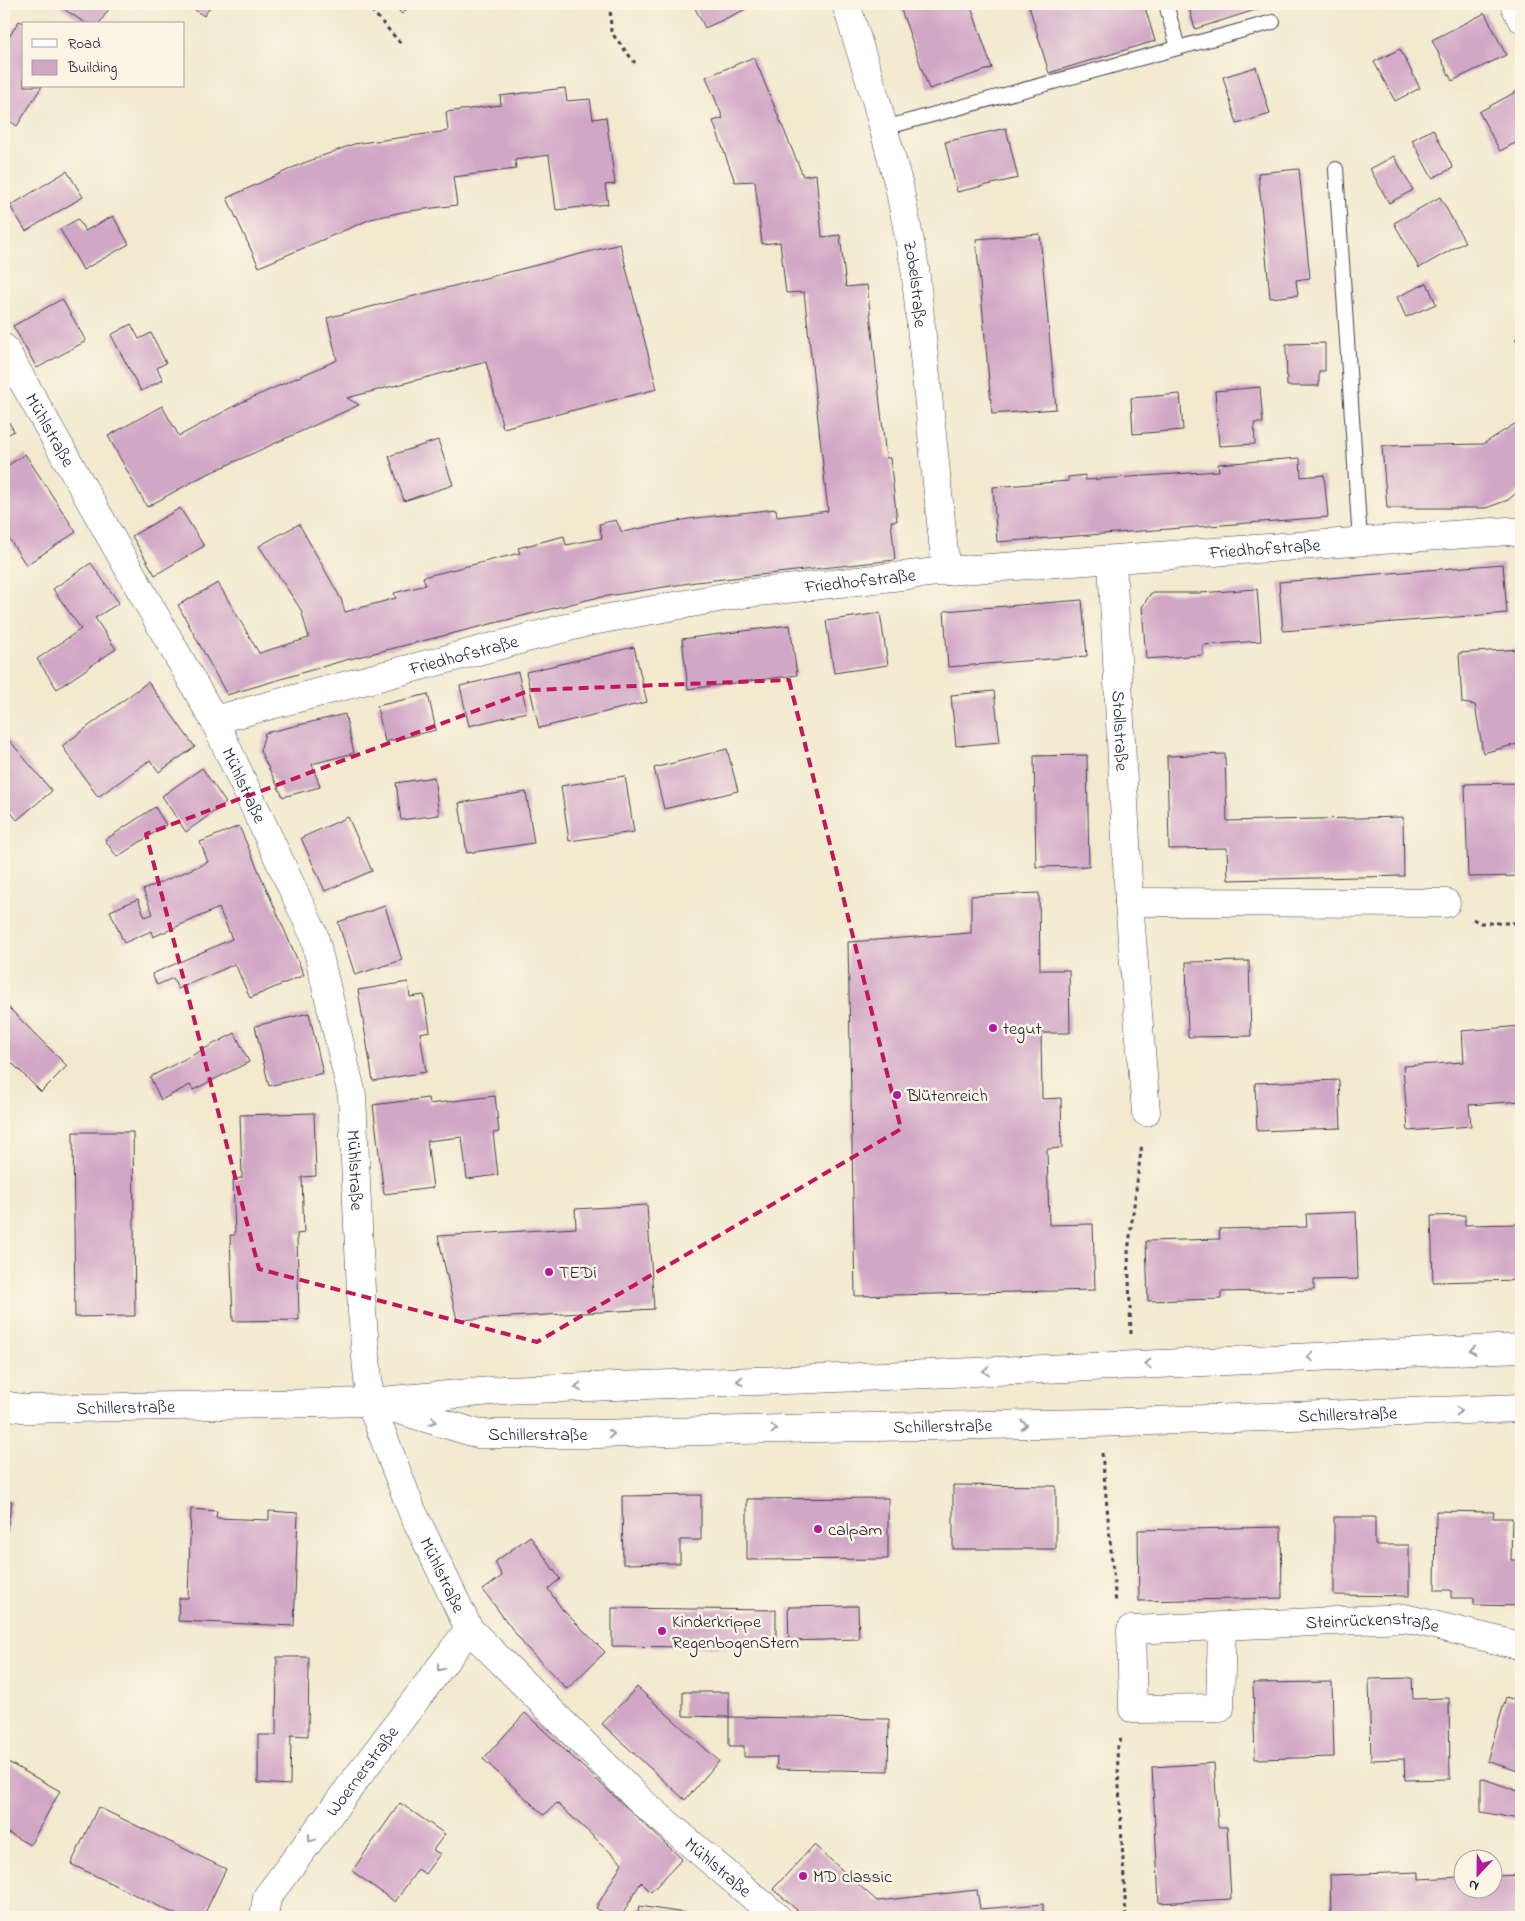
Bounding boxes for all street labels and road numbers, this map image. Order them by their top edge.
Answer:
street label: Zobelstraße [895,238,932,330]
street label: Mühlstraße [17,389,80,473]
street label: Friedhofstraße [1207,533,1322,567]
street label: Friedhofstraße [802,563,918,602]
street label: Friedhofstraße [406,630,522,684]
street label: Stollstraße [1104,690,1134,773]
street label: Mühlstraße [214,744,272,829]
street label: Mühlstraße [339,1129,368,1212]
street label: Schillerstraße [76,1395,176,1423]
street label: Schillerstraße [1298,1401,1399,1431]
street label: Schillerstraße [893,1414,994,1442]
street label: Schillerstraße [488,1423,588,1449]
street label: Mühlstraße [412,1534,471,1619]
street label: Steinrückenstraße [1305,1607,1442,1641]
street label: Woernerstraße [321,1721,407,1823]
street label: Mühlstraße [678,1832,757,1905]

